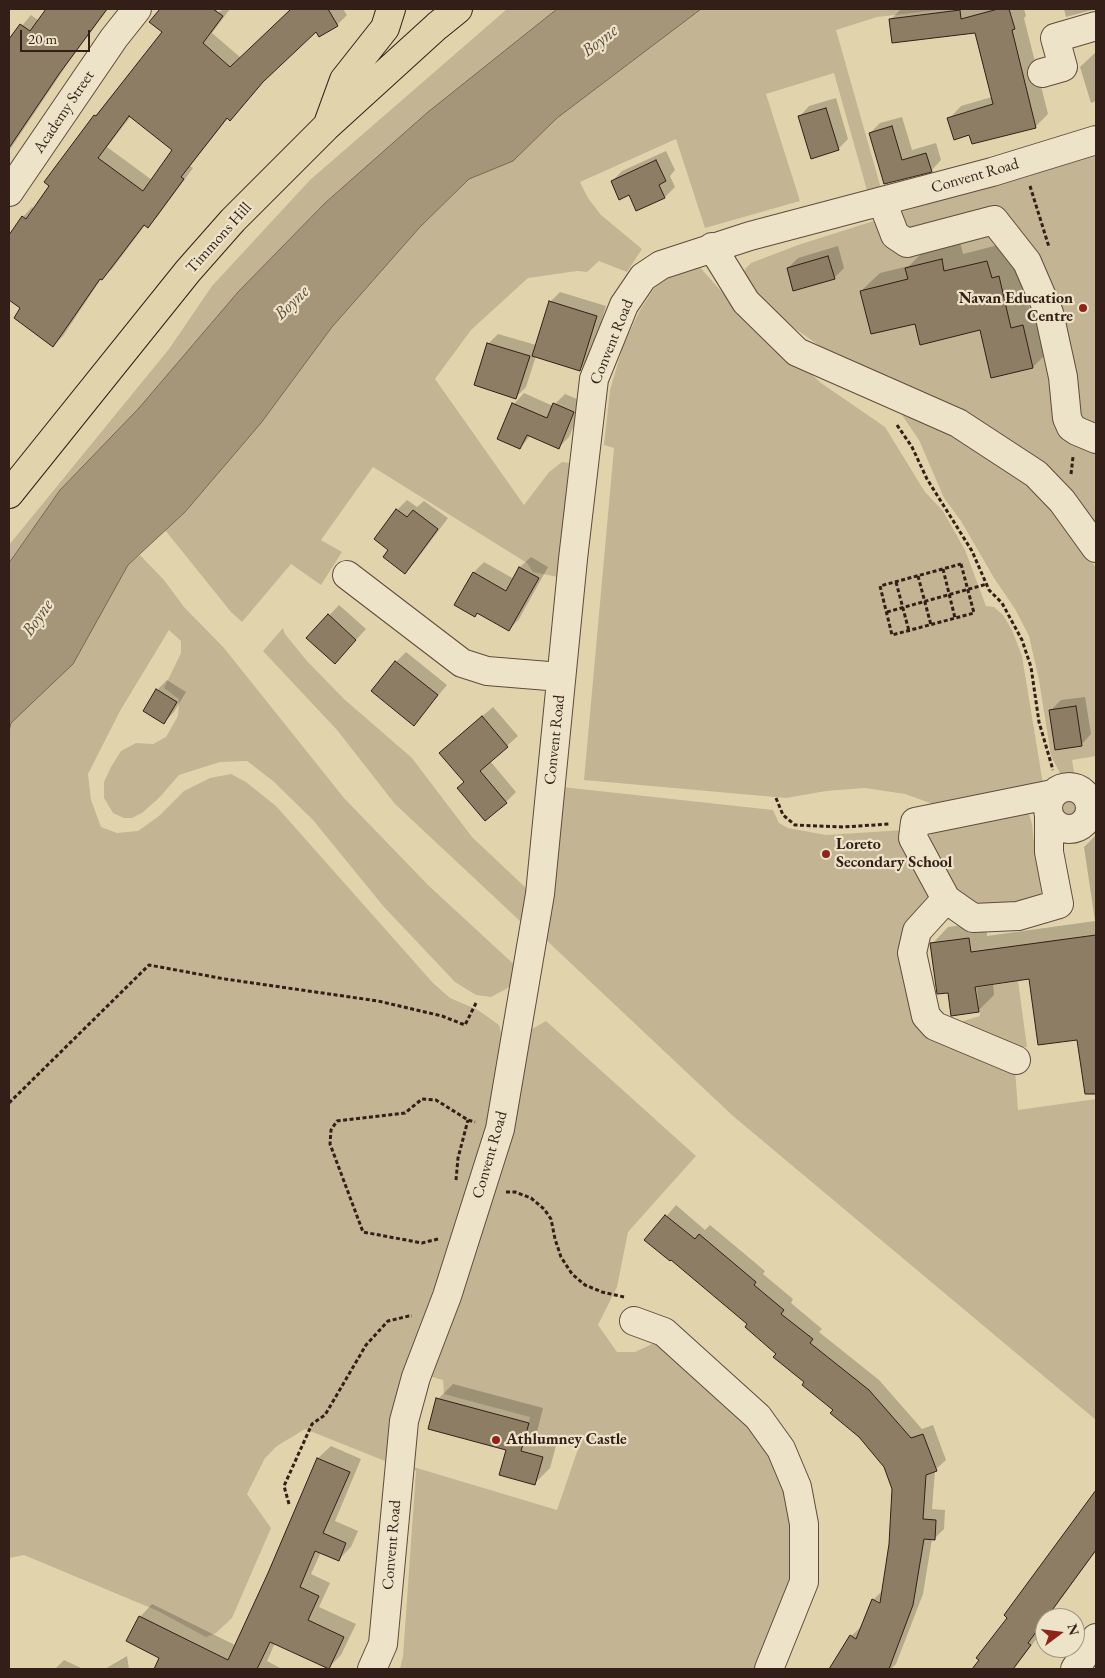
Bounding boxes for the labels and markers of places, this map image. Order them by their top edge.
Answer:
place label: Navan Education Centre [959,289,1073,327]
marker: Navan Education Centre [1077,302,1089,314]
place label: Loreto Secondary School [836,835,952,873]
marker: Loreto Secondary School [820,848,832,860]
place label: Athlumney Castle [506,1430,627,1450]
marker: Athlumney Castle [490,1434,502,1446]

